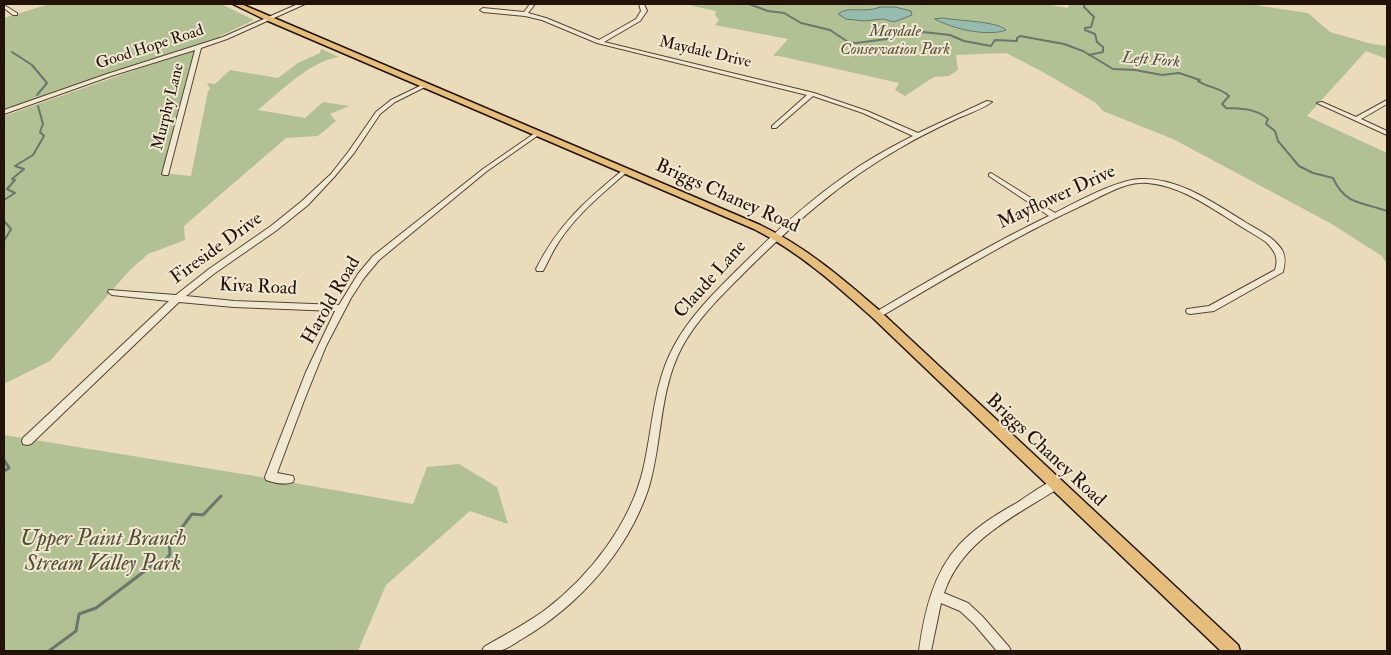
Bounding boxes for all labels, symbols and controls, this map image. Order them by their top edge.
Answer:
street label: Good Hope Road [94,22,206,74]
park label: Maydale Conservation Park [840,23,950,61]
street label: Maydale Drive [657,33,753,73]
water label: Left Fork [1121,49,1181,73]
street label: Murphy Lane [149,61,189,153]
street label: Briggs Chaney Road [651,155,803,239]
street label: Mayflower Drive [995,161,1119,235]
street label: Fireside Drive [167,208,267,290]
street label: Claude Lane [670,236,752,324]
street label: Harold Road [298,253,366,349]
street label: Kiva Road [219,275,297,301]
street label: Briggs Chaney Road [980,390,1110,512]
park label: Upper Paint Branch Stream Valley Park [20,527,186,578]

